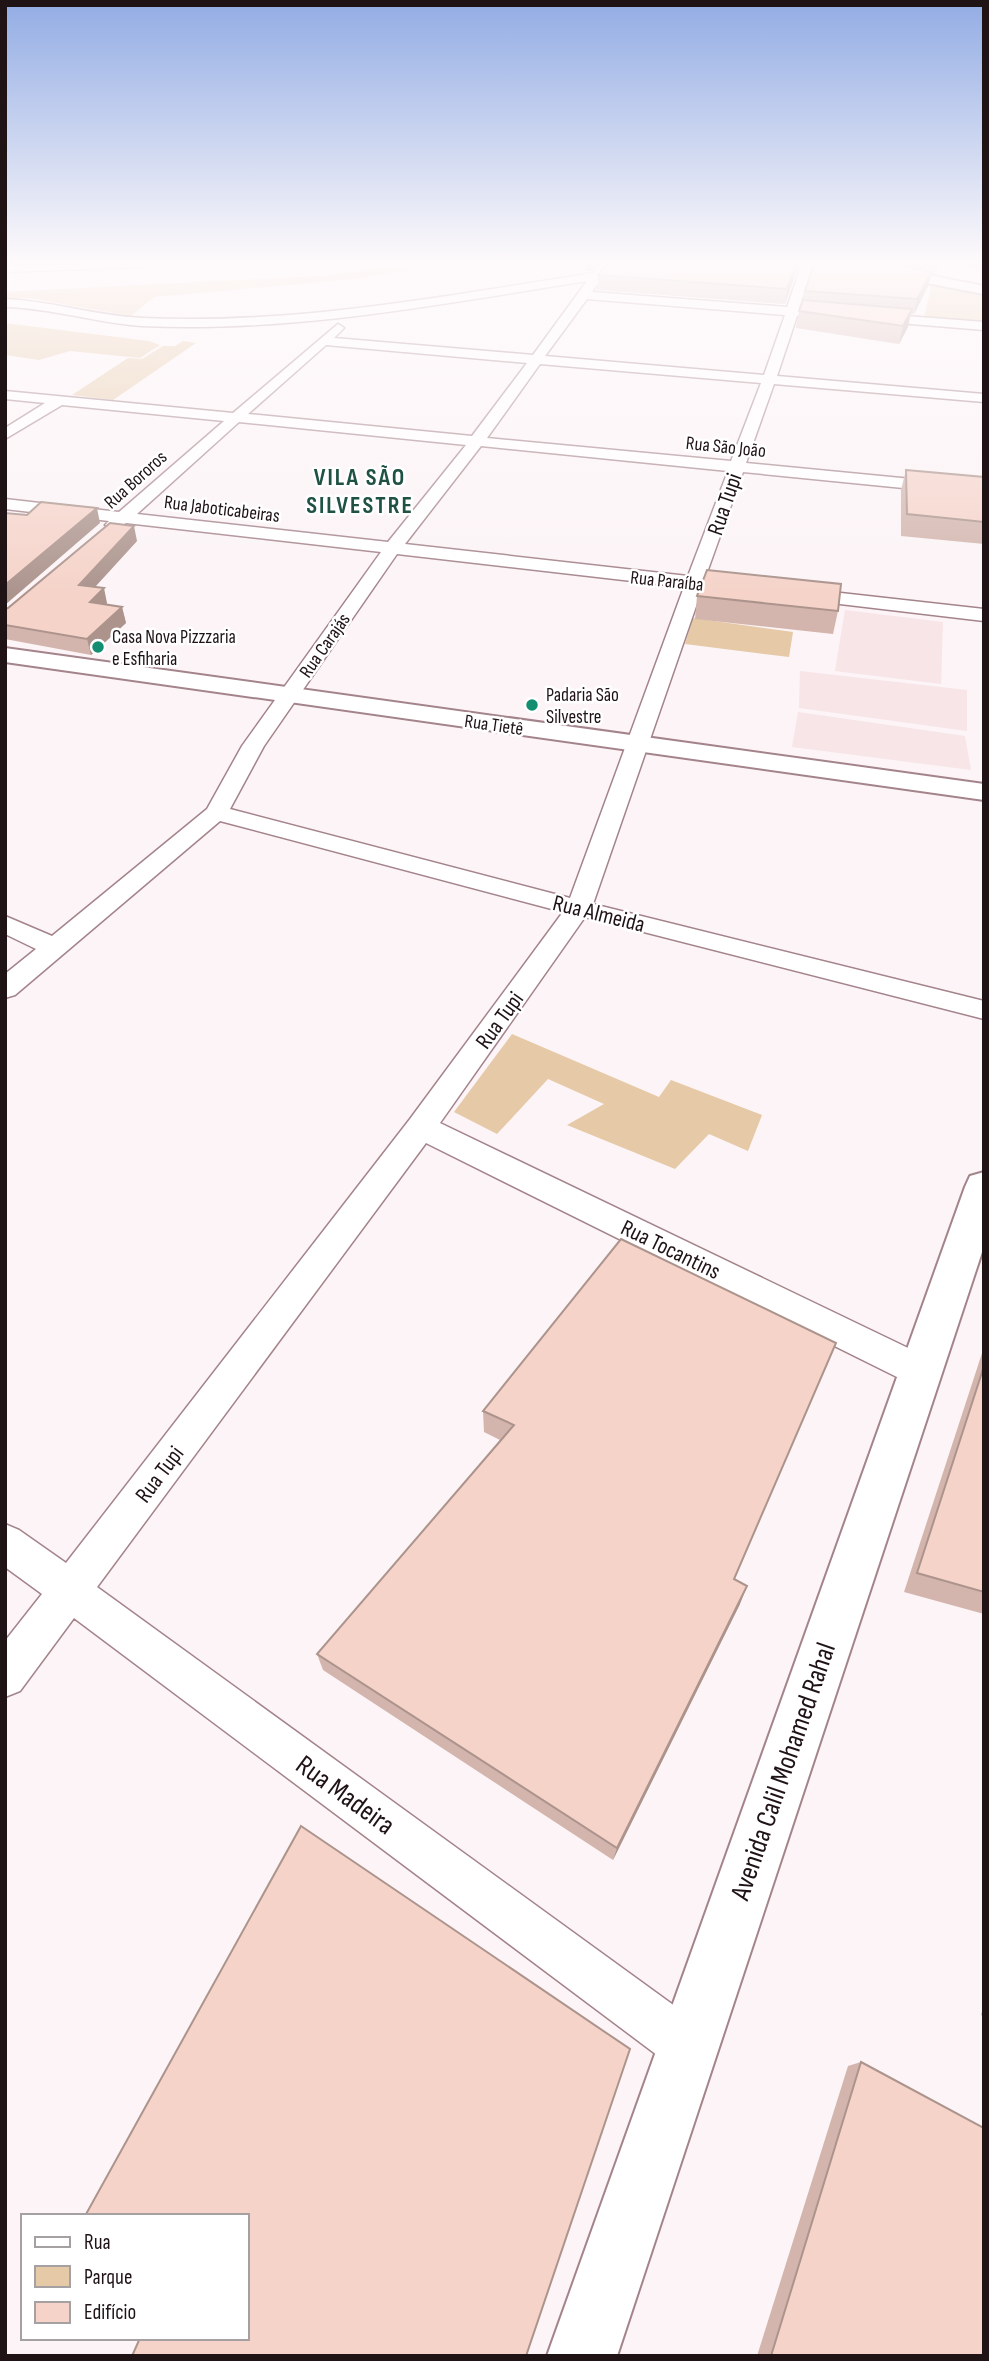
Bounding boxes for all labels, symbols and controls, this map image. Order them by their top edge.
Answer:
street label: Rua São João [685,432,767,463]
street label: Rua Bororos [100,446,172,514]
district label: VILA SÃO SILVESTRE [306,463,414,520]
street label: Rua Tupi [701,470,749,539]
street label: Rua Jaboticabeiras [163,491,281,528]
street label: Rua Paraíba [629,566,705,597]
street label: Rua Carajás [295,609,356,682]
place label: Casa Nova Pizzzaria e Esfiharia [112,626,236,671]
marker: Casa Nova Pizzzaria e Esfiharia [90,639,106,655]
place label: Padaria São Silvestre [546,684,619,729]
marker: Padaria São Silvestre [524,697,540,713]
street label: Rua Tietê [463,710,525,741]
street label: Rua Almeida [550,889,648,939]
street label: Rua Tupi [470,987,530,1055]
street label: Rua Tocantins [616,1214,725,1286]
street label: Rua Tupi [129,1441,190,1509]
street label: Avenida Calil Mohamed Rahal [724,1639,843,1905]
street label: Rua Madeira [289,1748,401,1842]
legend [21,2214,248,2340]
text: Rua [84,2230,111,2255]
text: Parque [84,2265,132,2290]
text: Edifício [84,2300,136,2325]

